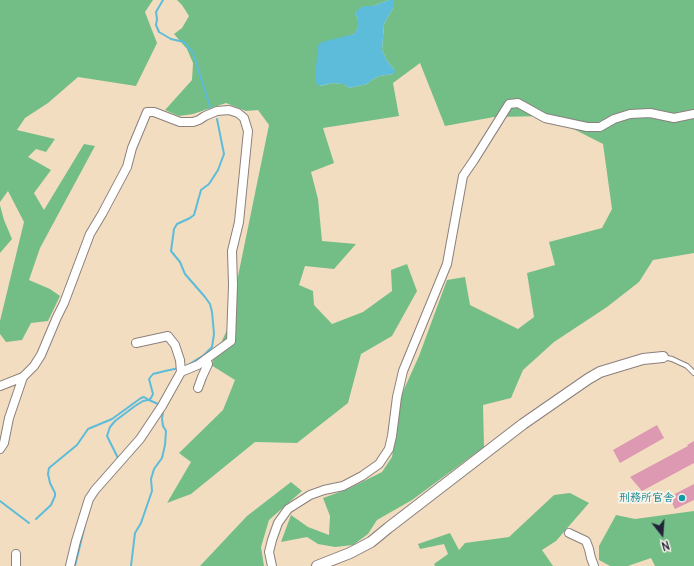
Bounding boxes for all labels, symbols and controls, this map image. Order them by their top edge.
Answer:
place label: 刑務所官舎 [619,491,674,505]
marker: 刑務所官舎 [677,493,687,503]
north arrow [642,514,682,554]
text: N [660,538,671,553]

